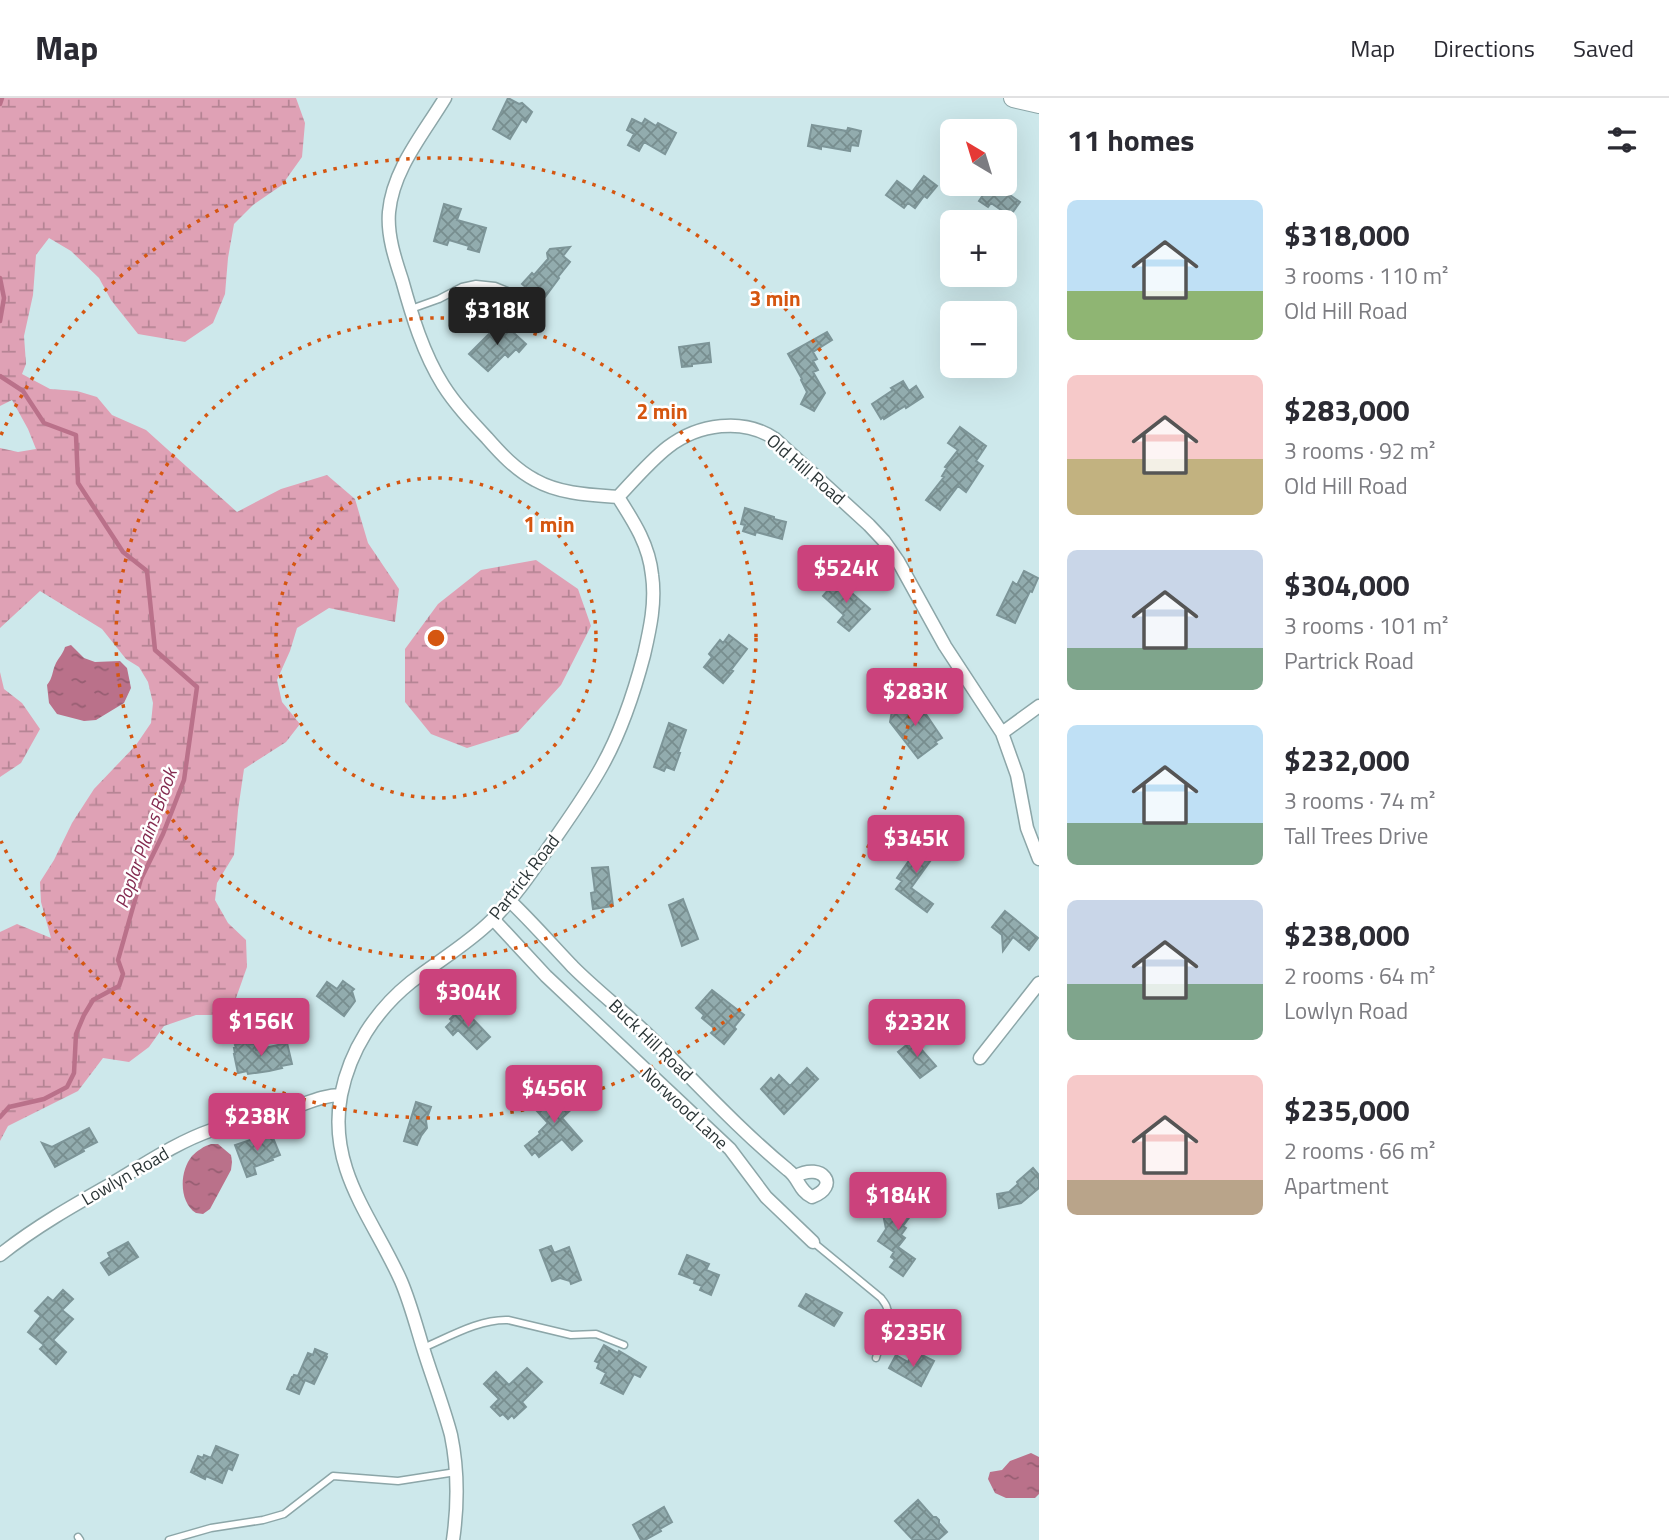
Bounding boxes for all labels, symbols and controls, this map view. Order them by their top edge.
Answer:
text: Map [35,23,98,73]
text: Map [1350,30,1395,66]
text: Directions [1433,30,1535,66]
text: Saved [1573,30,1634,66]
text: 11 homes [1067,117,1194,163]
north arrow [940,119,1017,196]
map controls [940,119,1017,378]
icon: filters [1603,121,1641,159]
button: + [940,210,1017,287]
text: $318,000 [1284,212,1410,258]
icon: home [1123,228,1207,312]
text: 3 rooms · 110 m² [1284,258,1448,293]
text: 3 min [749,282,801,314]
pin: $318K [448,288,546,347]
text: $318K [464,292,530,327]
text: Old Hill Road [1284,293,1408,328]
button: − [940,301,1017,378]
text: $283,000 [1284,387,1410,433]
text: 2 min [636,395,688,427]
icon: home [1123,403,1207,487]
street label: Old Hill Road [761,427,851,511]
text: 3 rooms · 92 m² [1284,433,1435,468]
text: Old Hill Road [1284,468,1408,503]
text: 1 min [523,508,575,540]
pin: $524K [797,546,895,605]
text: $524K [813,550,879,585]
text: $304,000 [1284,562,1410,608]
icon: home [1123,578,1207,662]
text: 3 rooms · 101 m² [1284,608,1448,643]
centre of rings [424,626,448,650]
text: Partrick Road [1284,643,1414,678]
pin: $283K [866,668,964,728]
text: $283K [882,673,948,708]
text: $232,000 [1284,737,1410,783]
icon: home [1123,753,1207,837]
water label: Poplar Plains Brook [106,762,185,912]
text: 3 rooms · 74 m² [1284,783,1435,818]
pin: $345K [867,816,965,875]
text: Tall Trees Drive [1284,818,1428,853]
text: $345K [883,820,949,855]
street label: Partrick Road [482,829,566,925]
text: $238,000 [1284,912,1410,958]
icon: home [1123,928,1207,1012]
text: 2 rooms · 64 m² [1284,958,1435,993]
pin: $304K [419,970,517,1029]
text: $304K [435,974,501,1009]
street label: Buck Hill Road [603,993,699,1087]
text: Lowlyn Road [1284,993,1408,1028]
pin: $156K [212,998,310,1058]
pin: $232K [868,1000,966,1059]
text: $156K [228,1003,294,1038]
text: $232K [884,1004,950,1039]
street label: Norwood Lane [635,1061,735,1155]
pin: $456K [505,1066,603,1125]
text: $456K [521,1070,587,1105]
text: $235,000 [1284,1087,1410,1133]
pin: $238K [208,1094,306,1153]
text: $238K [224,1098,290,1133]
icon: home [1123,1103,1207,1187]
text: 2 rooms · 66 m² [1284,1133,1435,1168]
street label: Lowlyn Road [76,1140,174,1212]
text: Apartment [1284,1168,1389,1203]
pin: $184K [849,1172,947,1232]
text: $184K [865,1177,931,1212]
pin: $235K [864,1310,962,1369]
text: $235K [880,1314,946,1349]

